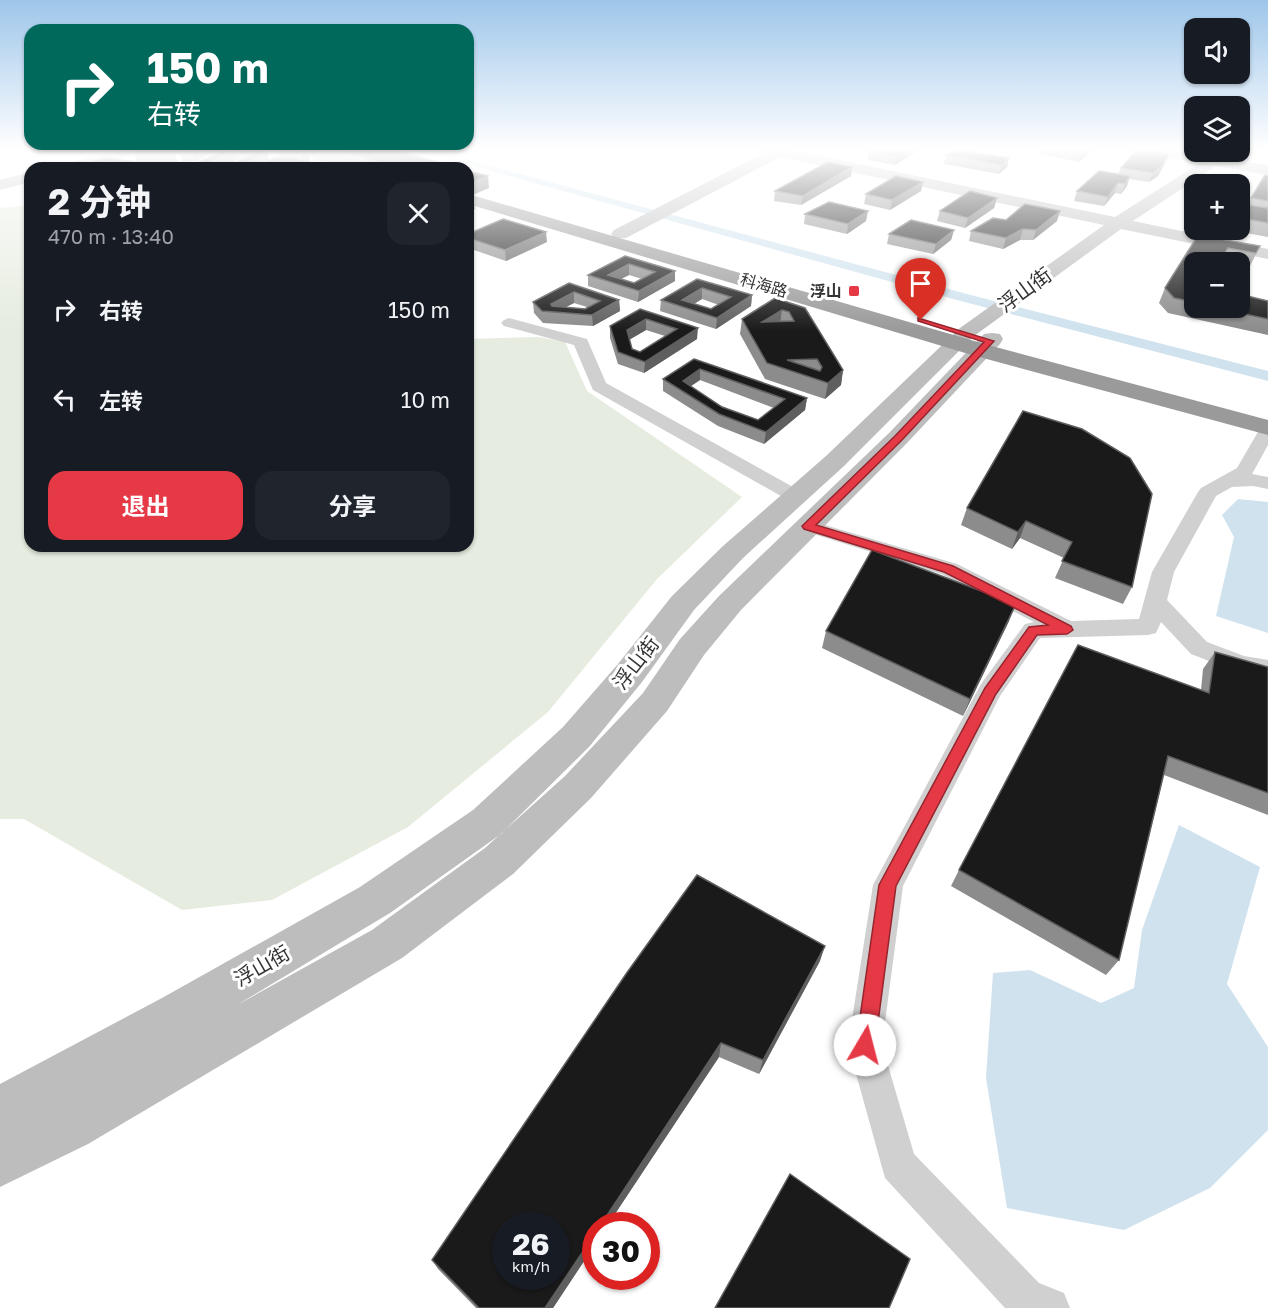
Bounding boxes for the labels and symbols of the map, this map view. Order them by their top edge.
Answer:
pin [895,258,946,320]
street label: 浮山街 [993,262,1056,317]
street label: 科海路 [738,269,790,301]
place label: 浮山 [810,281,842,301]
marker: 浮山 [847,284,861,298]
street label: 浮山街 [607,631,663,693]
street label: 浮山街 [230,940,293,991]
position arrow [833,1013,897,1077]
speed limit sign: 30 [582,1212,660,1290]

